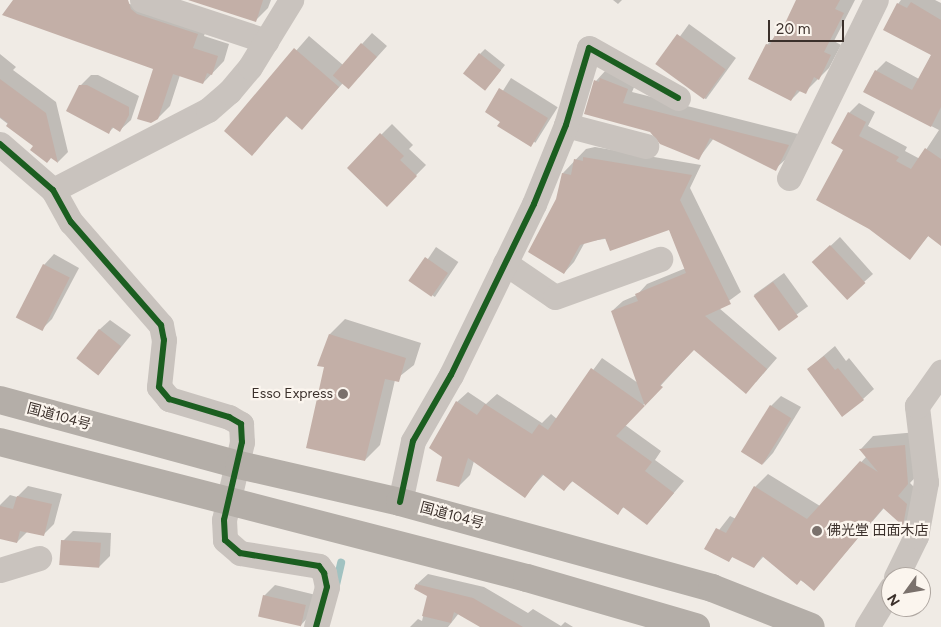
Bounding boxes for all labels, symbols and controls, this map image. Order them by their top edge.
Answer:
scale bar [771,10,847,42]
text: 20 m [776,20,810,38]
place label: Esso Express [251,386,333,402]
marker: Esso Express [337,388,349,400]
street label: 国道104号 [25,400,93,434]
street label: 国道104号 [418,499,486,533]
place label: 佛光堂 田面木店 [827,523,928,539]
marker: 佛光堂 田面木店 [811,525,823,537]
north arrow [881,567,931,617]
text: N [884,591,904,609]

